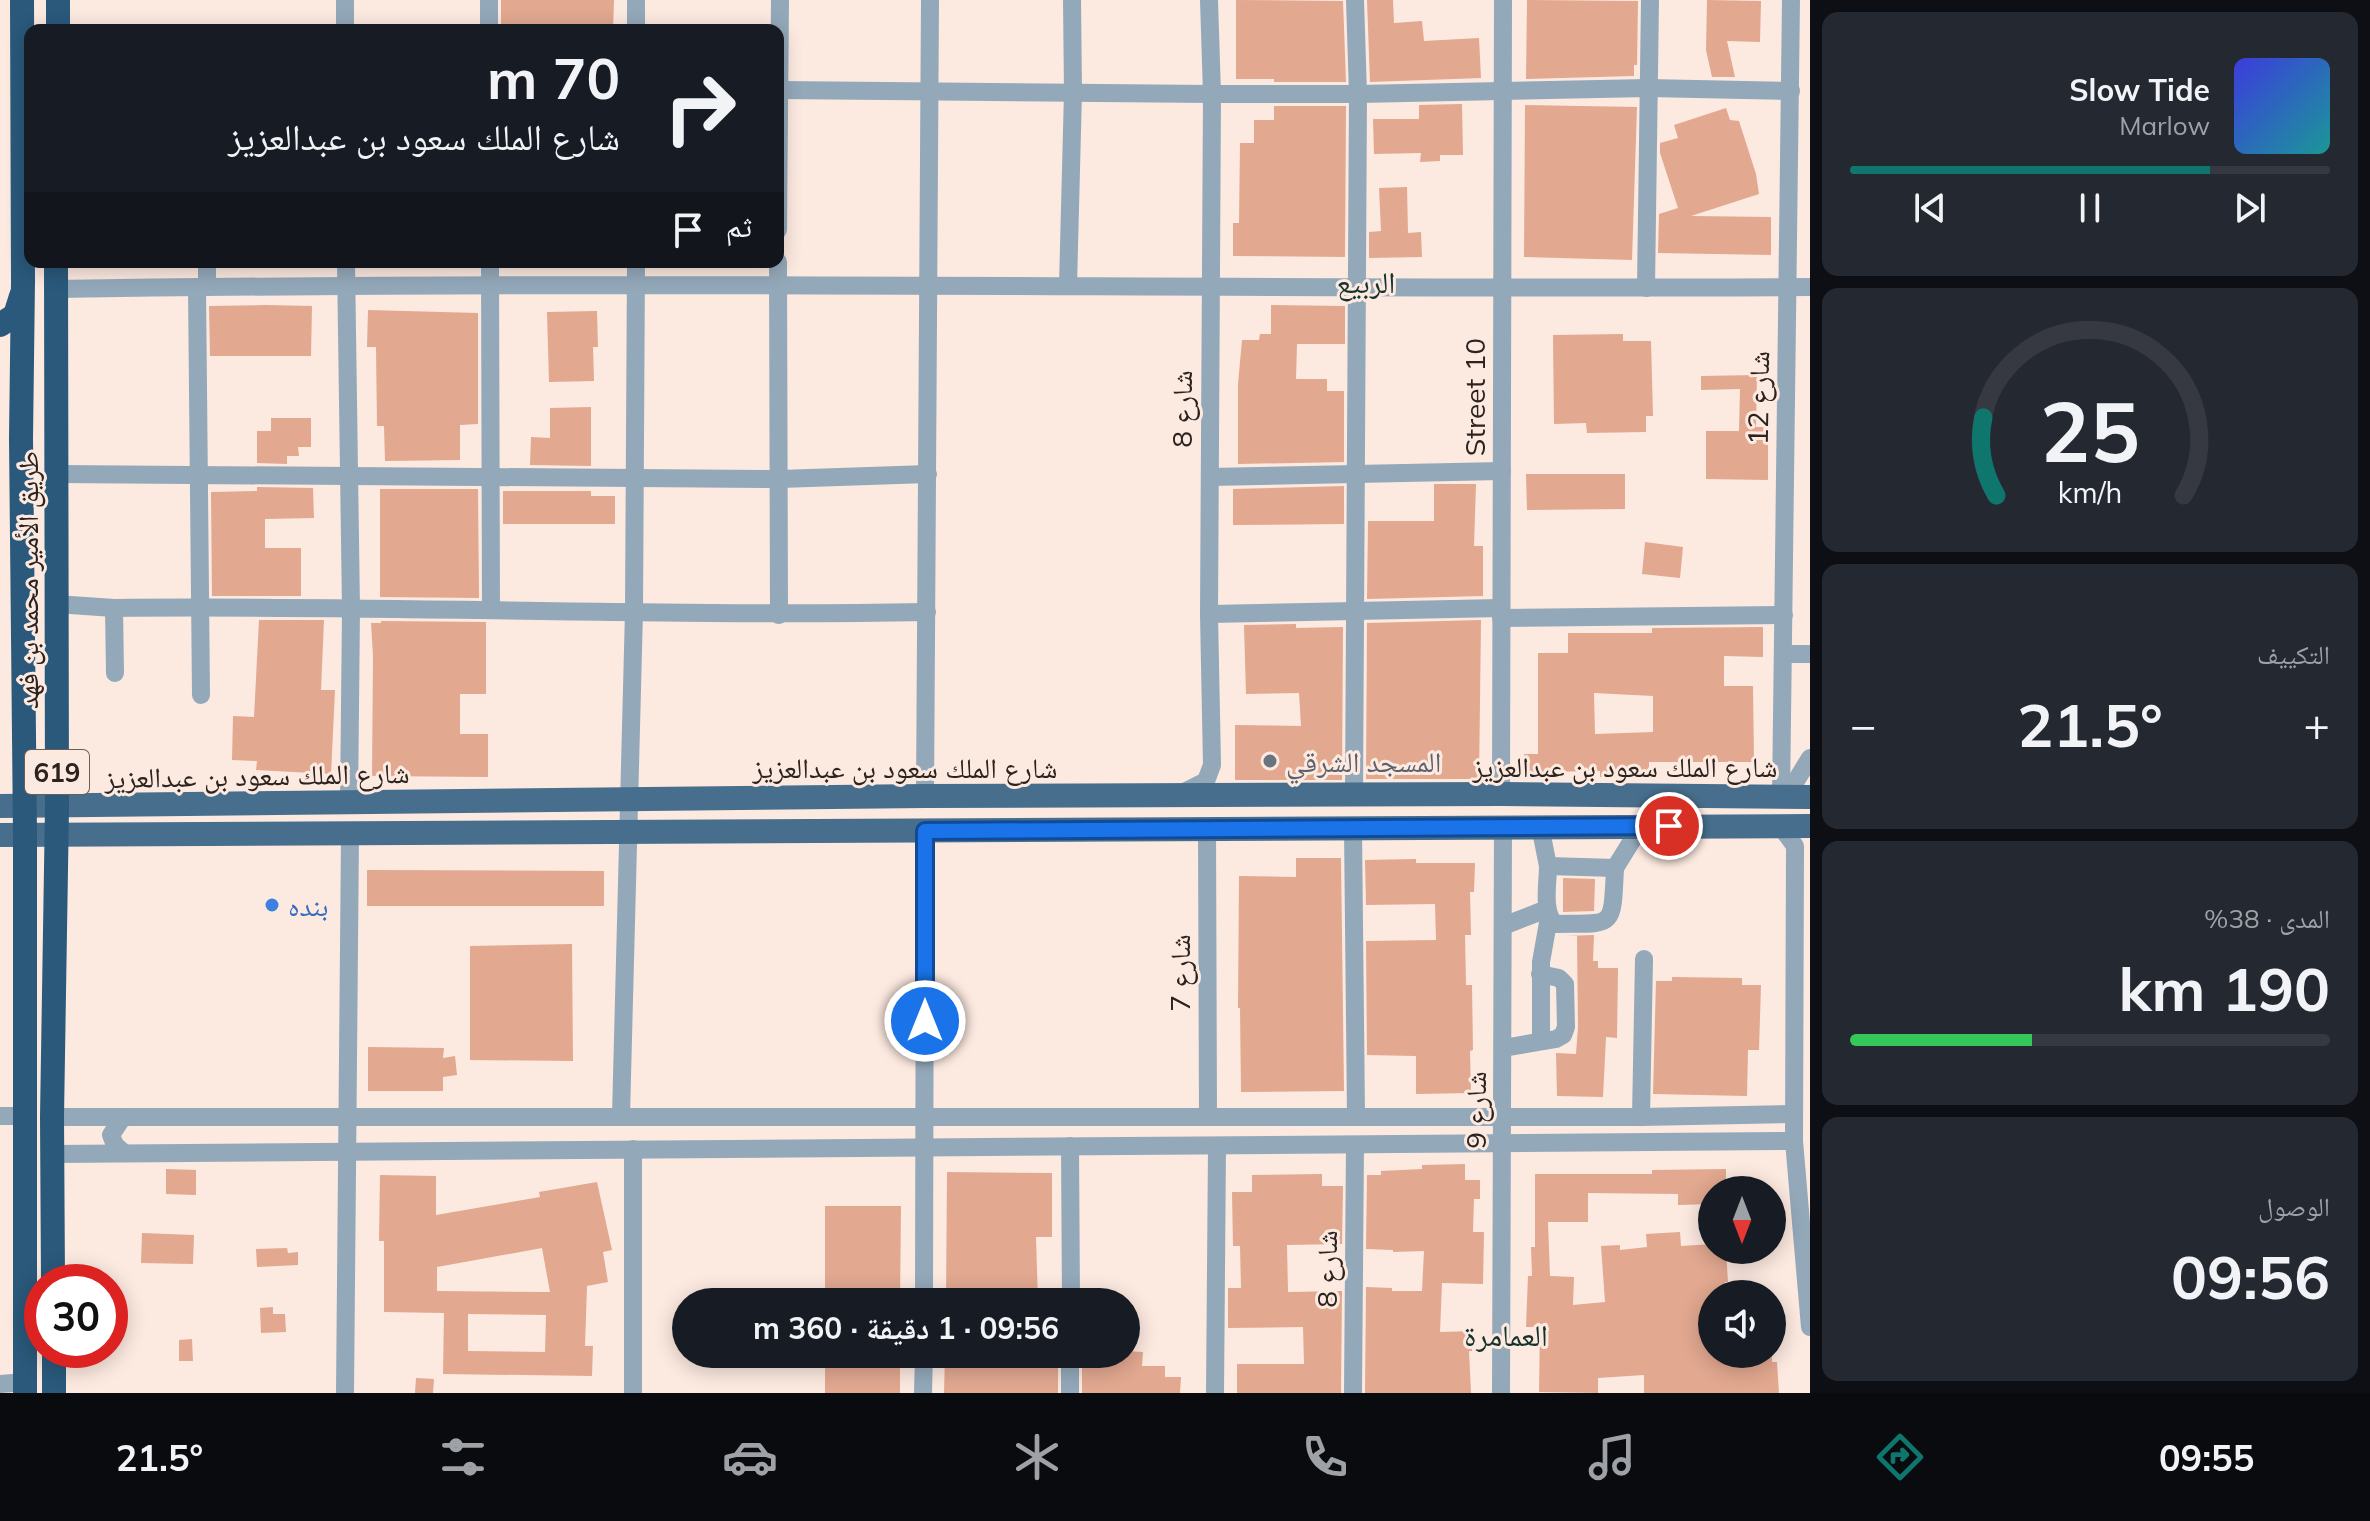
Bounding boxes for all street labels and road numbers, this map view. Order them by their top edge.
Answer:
street label: Street 10 [1457,338,1492,456]
street label: شارع 12 [1740,351,1777,445]
street label: شارع 8 [1164,370,1200,448]
street label: طريق الأمير محمد بن فهد [10,451,46,709]
street label: شارع الملك سعود بن عبدالعزيز [1472,749,1777,785]
road number: 619 [25,750,89,794]
street label: شارع الملك سعود بن عبدالعزيز [752,750,1057,786]
street label: شارع الملك سعود بن عبدالعزيز [103,755,410,796]
street label: شارع 7 [1162,934,1198,1012]
street label: شارع 9 [1458,1071,1494,1149]
street label: شارع 8 [1309,1230,1345,1308]

